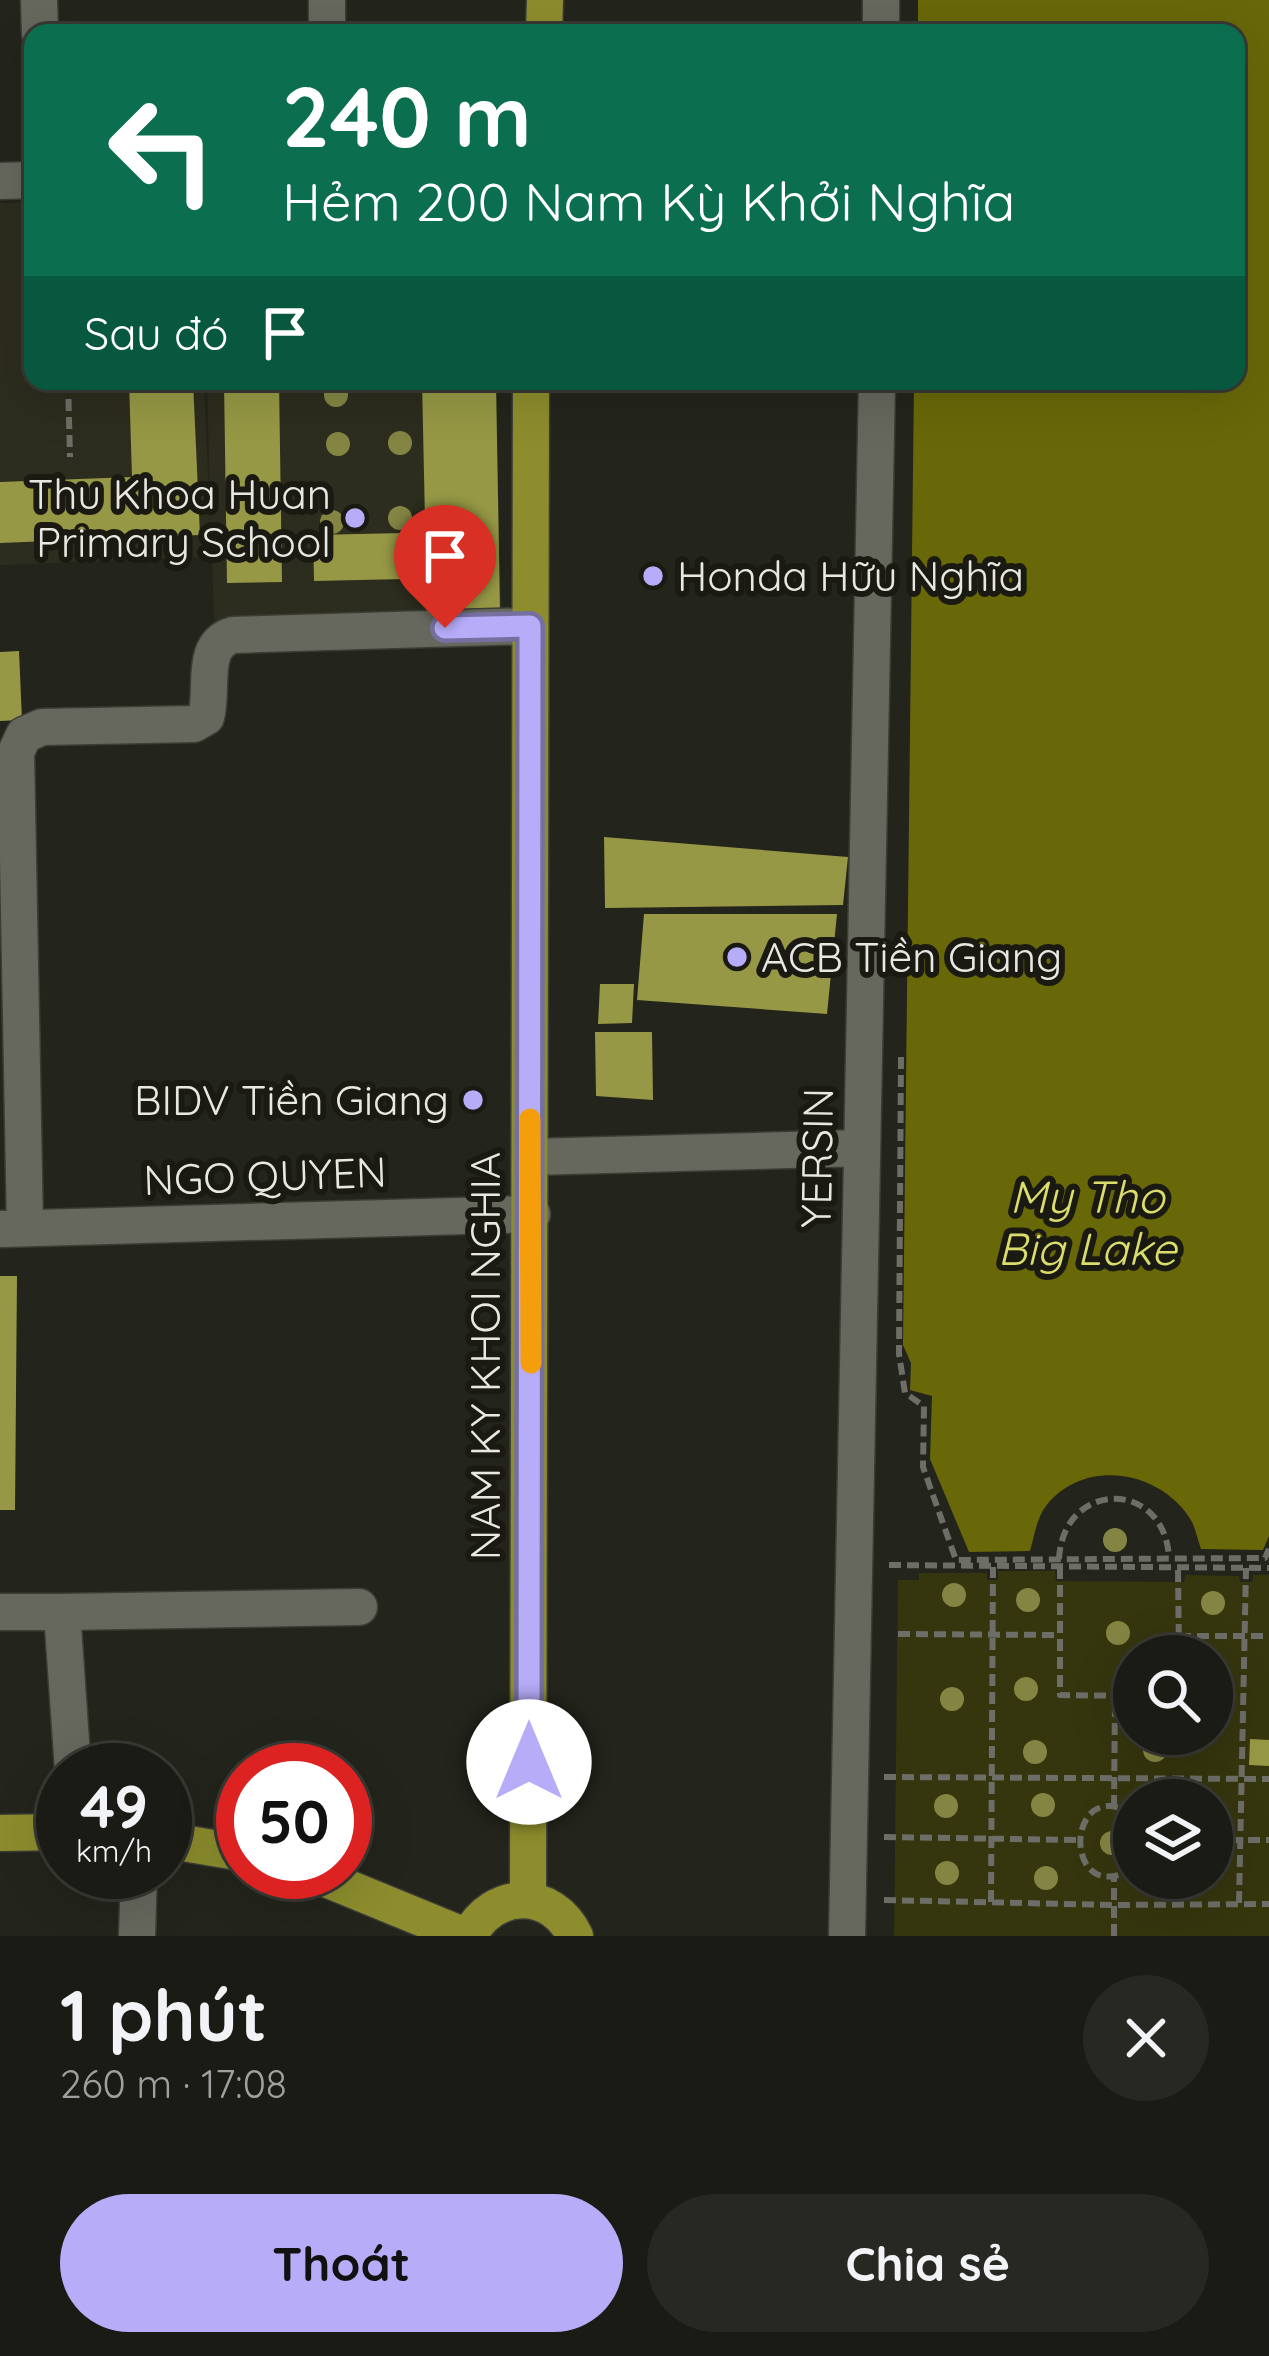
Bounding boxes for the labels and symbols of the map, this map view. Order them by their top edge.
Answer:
place label: Thu Khoa Huan Primary School [28,467,331,568]
marker: Thu Khoa Huan Primary School [342,505,368,531]
pin [394,505,496,628]
place label: Honda Hữu Nghĩa [677,549,1024,602]
marker: Honda Hữu Nghĩa [640,563,666,589]
place label: ACB Tiền Giang [761,930,1062,983]
marker: ACB Tiền Giang [724,944,750,970]
place label: BIDV Tiền Giang [134,1073,449,1126]
marker: BIDV Tiền Giang [460,1087,486,1113]
street label: YERSIN [789,1087,844,1229]
street label: NGO QUYEN [142,1145,388,1206]
street label: NAM KY KHOI NGHIA [458,1152,511,1560]
water label: My Tho Big Lake [997,1168,1178,1276]
position arrow [466,1699,592,1825]
speed limit sign: 50 [216,1743,372,1899]

